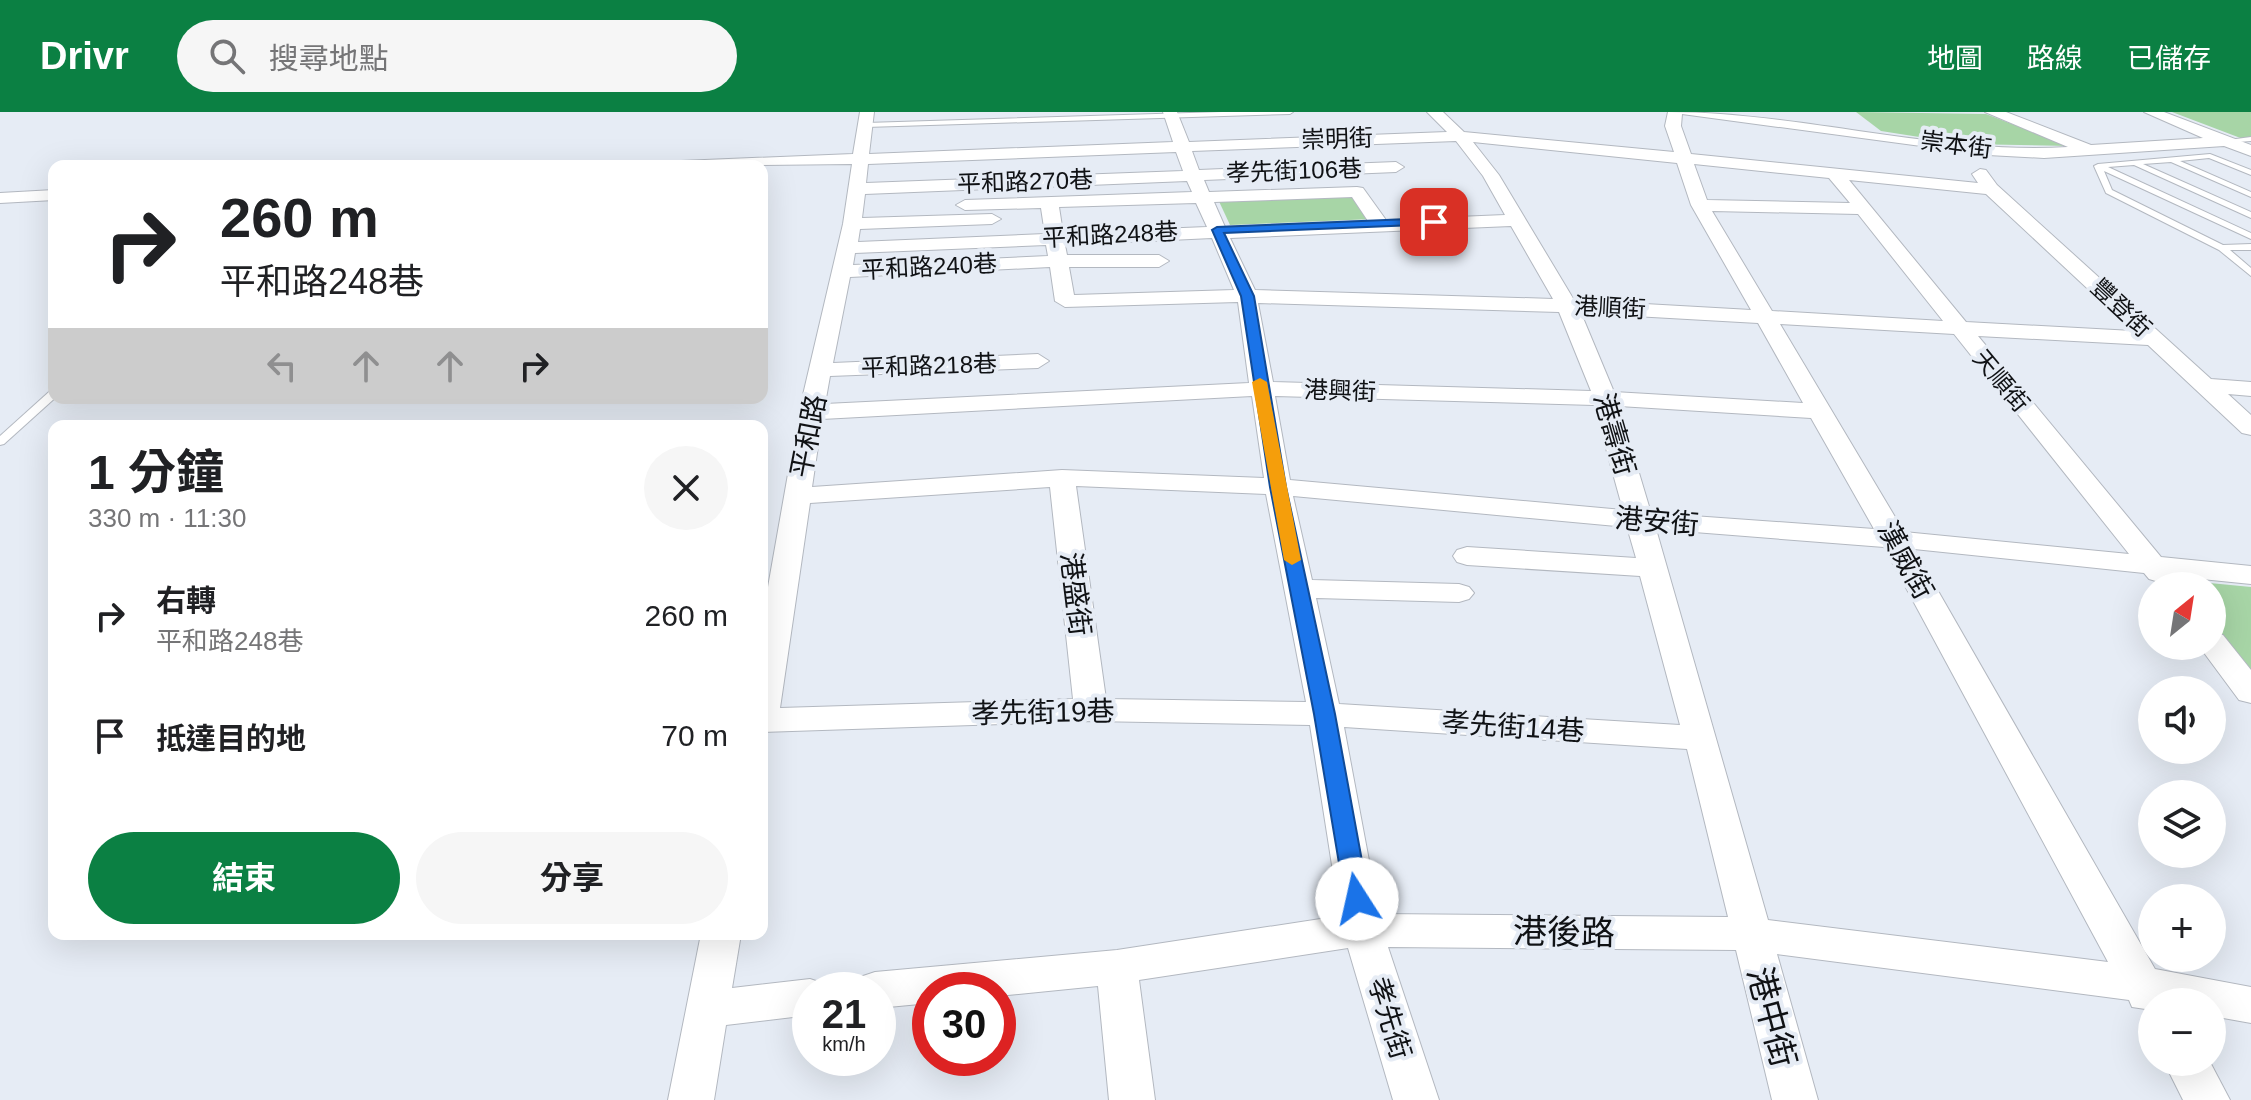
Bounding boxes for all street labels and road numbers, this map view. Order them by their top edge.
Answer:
street label: 崇明街 [1301,124,1373,153]
street label: 崇本街 [1919,127,1993,162]
street label: 孝先街106巷 [1226,155,1362,186]
street label: 平和路270巷 [957,166,1093,197]
street label: 平和路248巷 [1041,217,1179,252]
street label: 平和路240巷 [860,249,998,284]
street label: 豐登街 [2086,273,2157,342]
street label: 港順街 [1573,292,1647,323]
street label: 天順街 [1968,344,2035,417]
street label: 平和路218巷 [861,350,997,381]
street label: 港興街 [1304,376,1376,405]
street label: 港壽街 [1588,389,1641,479]
street label: 平和路 [785,392,832,480]
street label: 港安街 [1614,502,1700,541]
street label: 漢威街 [1872,516,1939,604]
street label: 港盛街 [1055,550,1096,638]
street label: 孝先街19巷 [971,696,1115,729]
street label: 孝先街14巷 [1440,706,1585,747]
street label: 港後路 [1513,912,1615,952]
street label: 港中街 [1740,963,1804,1071]
street label: 孝先街 [1362,973,1417,1063]

